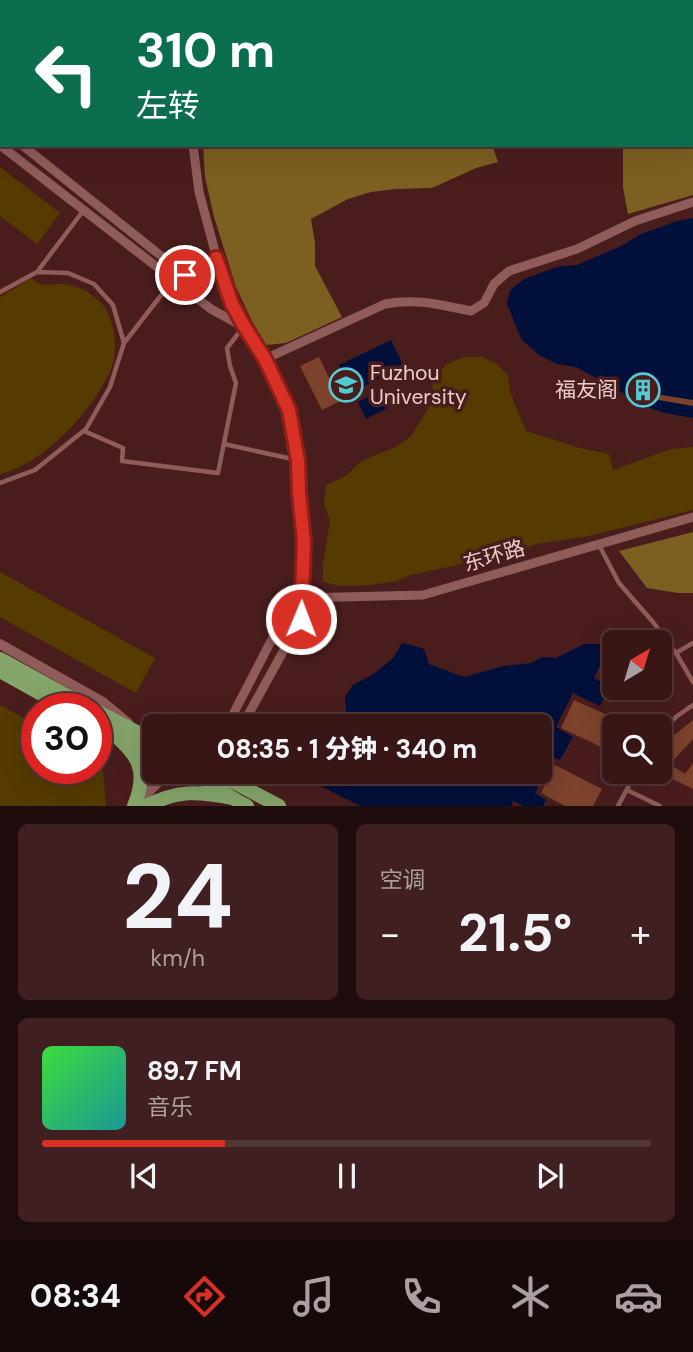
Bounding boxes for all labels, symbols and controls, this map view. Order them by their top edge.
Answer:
text: 310 m [136,18,275,82]
icon: left [21,28,112,119]
text: 左转 [136,85,200,127]
pin [155,245,215,305]
icon: arrive [166,256,204,294]
place label: Fuzhou University [370,359,467,411]
school or university icon: Fuzhou University [327,366,365,404]
building icon: 福友阁 [624,371,662,409]
place label: 福友阁 [555,376,618,404]
street label: 东环路 [460,534,528,578]
position arrow [264,582,338,656]
north arrow [602,630,672,700]
map controls [602,630,672,784]
speed limit sign: 30 [21,693,112,784]
button: search [602,714,672,784]
text: 08:35 · 1 分钟 · 340 m [217,732,477,766]
text: 24 [122,838,233,956]
text: 空调 [380,865,426,895]
text: 21.5° [458,899,572,967]
text: − [380,909,400,959]
text: + [630,909,651,959]
text: km/h [151,943,205,973]
text: 89.7 FM [147,1054,242,1088]
text: 音乐 [147,1092,193,1122]
icon: previous [125,1157,163,1195]
icon: pause [328,1157,366,1195]
icon: next [531,1157,569,1195]
icon: directions [180,1272,229,1321]
icon: music [289,1272,338,1321]
icon: phone [397,1272,446,1321]
icon: climate [506,1272,555,1321]
icon: car [614,1272,663,1321]
text: 08:34 [30,1275,121,1317]

